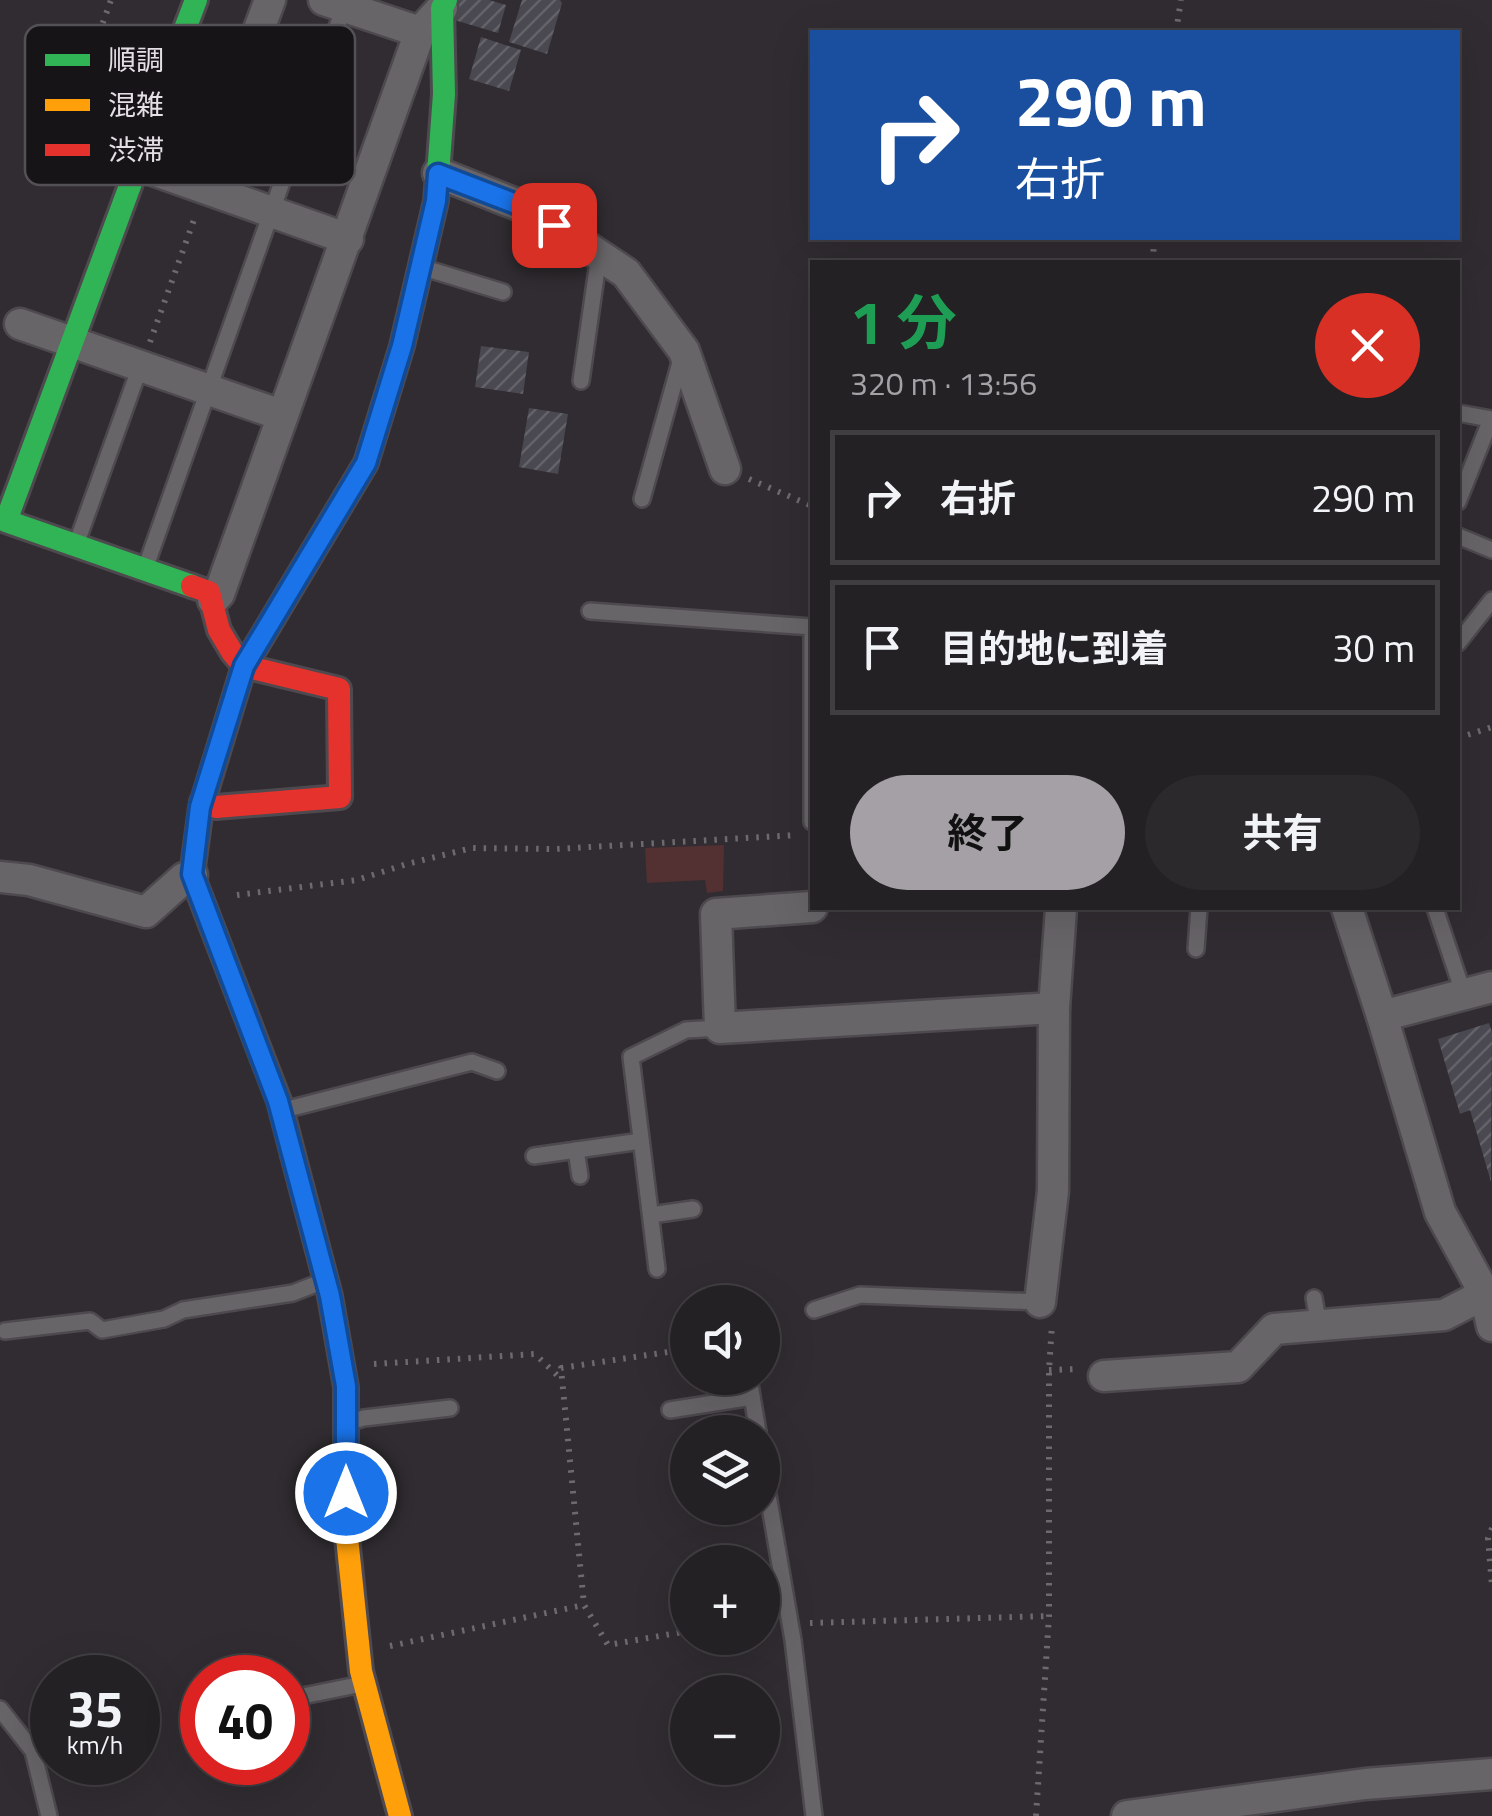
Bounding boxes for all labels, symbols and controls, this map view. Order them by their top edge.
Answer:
legend [25,25,355,185]
text: 順調 [108,38,164,81]
text: 290 m [1015,47,1207,153]
icon: right [850,70,980,200]
text: 混雑 [108,83,164,126]
text: 渋滞 [108,128,164,171]
text: 右折 [1015,144,1105,212]
pin [512,183,597,268]
icon: arrive [527,198,582,253]
text: 1 分 [850,276,957,367]
button: close [1315,293,1420,398]
text: 320 m · 13:56 [850,359,1037,407]
text: 右折 [940,469,1016,527]
text: 290 m [1311,469,1415,527]
icon: right [855,470,910,525]
text: 目的地に到着 [940,619,1168,677]
text: 30 m [1332,619,1415,677]
icon: arrive [855,620,910,675]
button: 終了 [850,775,1125,890]
button: 共有 [1145,775,1420,890]
map controls [670,1285,780,1785]
button: sound [670,1285,780,1395]
button: layers [670,1415,780,1525]
position arrow [294,1441,398,1545]
button: + [670,1545,780,1655]
speed limit sign: 40 [180,1655,310,1785]
text: 35 [67,1670,123,1746]
button: − [670,1675,780,1785]
text: km/h [67,1726,123,1764]

